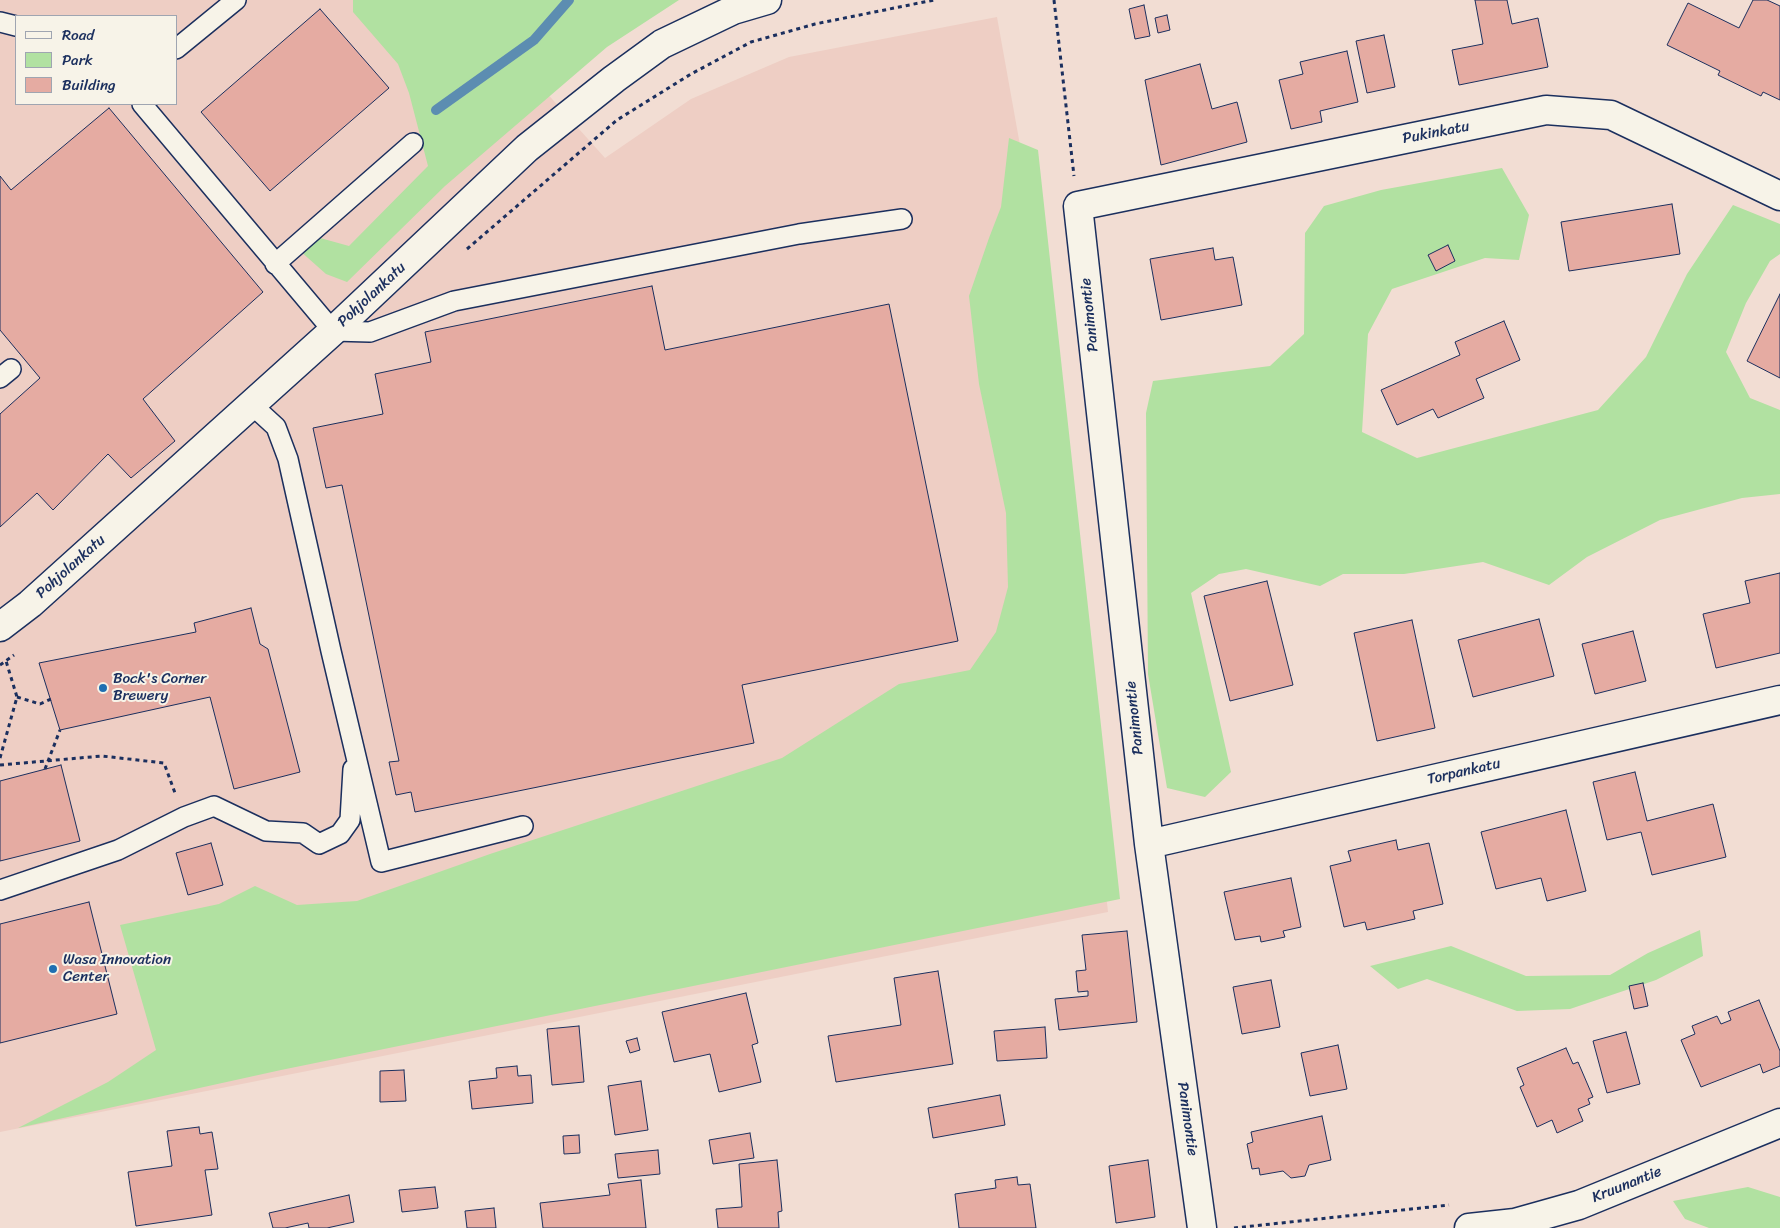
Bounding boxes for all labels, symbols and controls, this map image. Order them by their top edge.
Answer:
legend [15,15,178,105]
text: Road [62,22,94,48]
text: Park [62,47,93,73]
text: Building [62,72,116,98]
street label: Pukinkatu [1401,118,1471,148]
street label: Pohjolankatu [334,259,410,331]
street label: Panimontie [1077,277,1103,353]
street label: Pohjolankatu [33,531,109,603]
place label: Bock's Corner Brewery [113,670,206,705]
street label: Panimontie [1122,680,1148,756]
marker: Bock's Corner Brewery [97,682,109,694]
street label: Torpankatu [1426,755,1502,789]
place label: Wasa Innovation Center [63,951,171,986]
marker: Wasa Innovation Center [47,963,59,975]
street label: Panimontie [1173,1081,1201,1157]
street label: Kruunantie [1590,1163,1664,1207]

